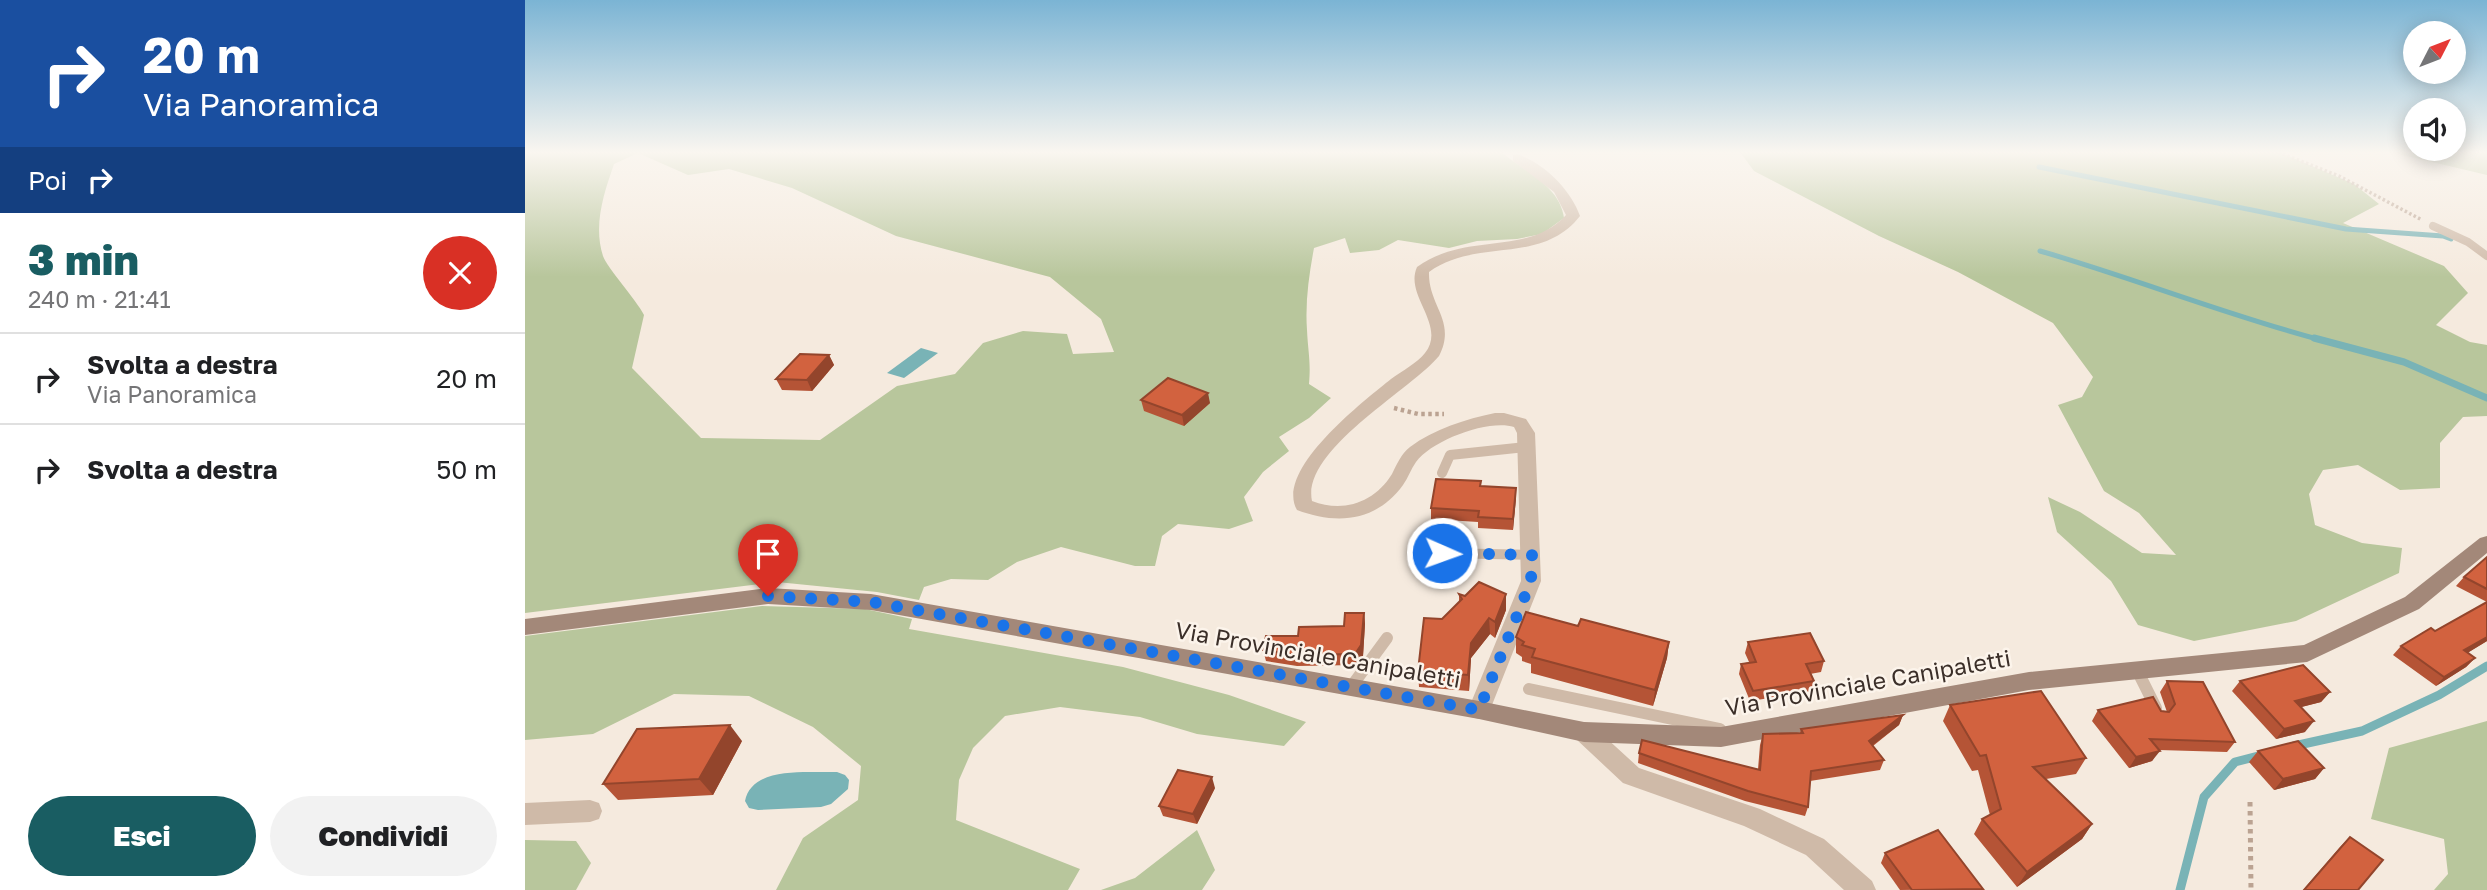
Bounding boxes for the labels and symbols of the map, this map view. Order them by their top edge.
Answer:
north arrow [2403,21,2466,84]
position arrow [1405,516,1479,590]
pin [738,524,798,596]
street label: Via Provinciale Canipaletti [1173,615,1463,693]
street label: Via Provinciale Canipaletti [1723,643,2013,721]

